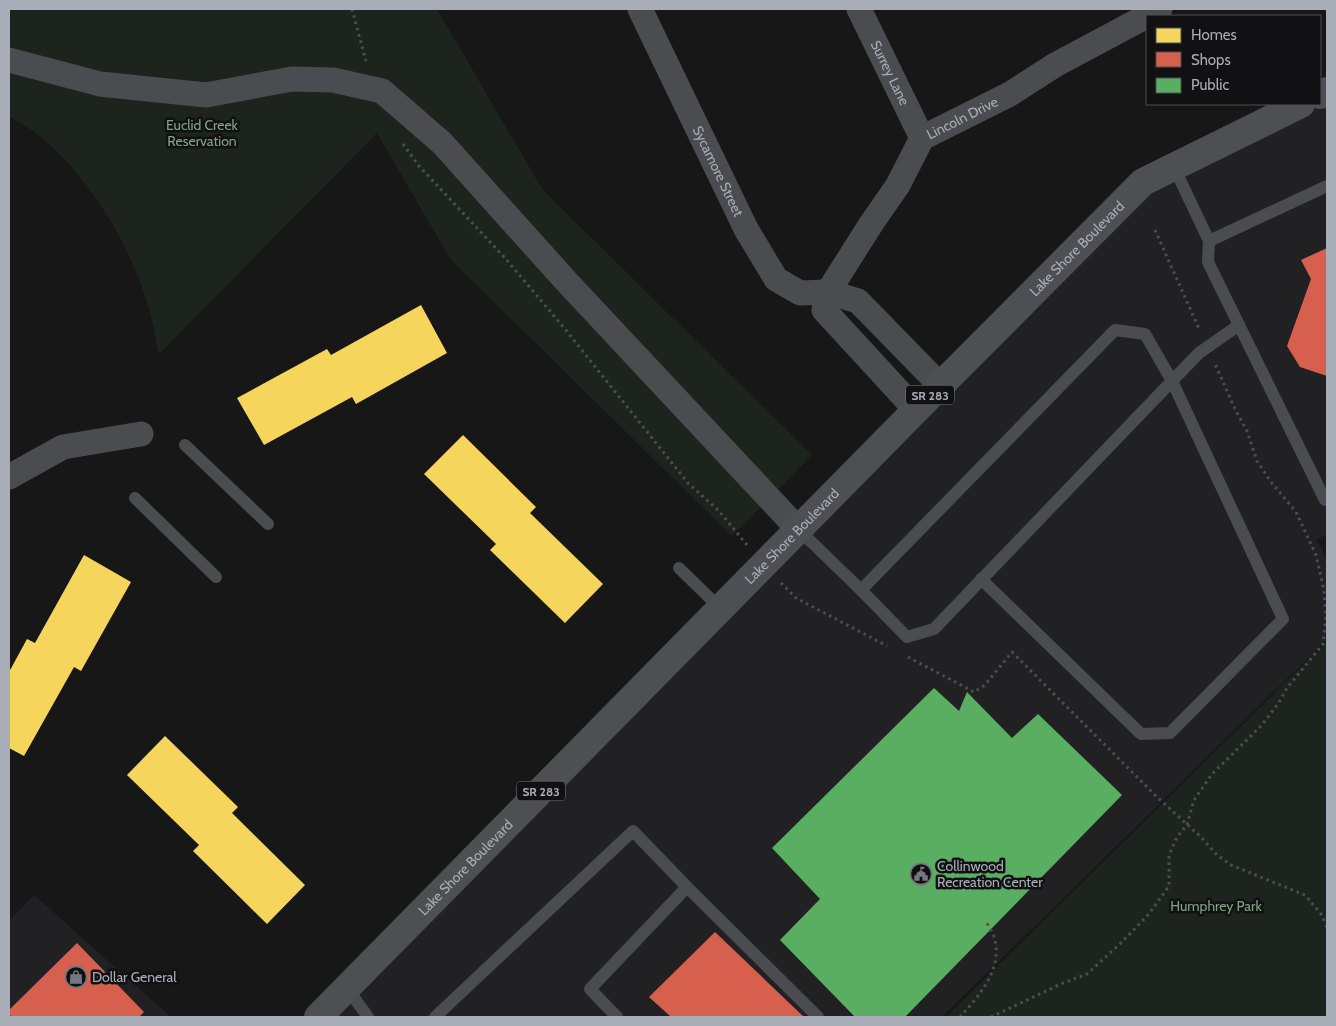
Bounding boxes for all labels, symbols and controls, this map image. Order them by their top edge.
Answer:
legend [1146,15,1321,105]
text: Homes [1191,26,1237,44]
street label: Surrey Lane [867,37,914,108]
text: Shops [1191,51,1231,69]
text: Public [1191,76,1229,94]
street label: Lincoln Drive [924,92,1001,143]
park label: Euclid Creek Reservation [166,116,239,150]
street label: Sycamore Street [689,123,748,220]
street label: Lake Shore Boulevard [1025,197,1128,300]
road number: SR 283 [906,386,954,404]
street label: Lake Shore Boulevard [741,484,843,588]
road number: SR 283 [517,781,565,800]
street label: Lake Shore Boulevard [414,816,516,919]
place label: Collinwood Recreation Center [937,857,1043,891]
public building icon: Collinwood Recreation Center [909,862,933,886]
park label: Humphrey Park [1170,897,1262,915]
shop icon: Dollar General [64,965,88,989]
place label: Dollar General [92,968,177,986]

